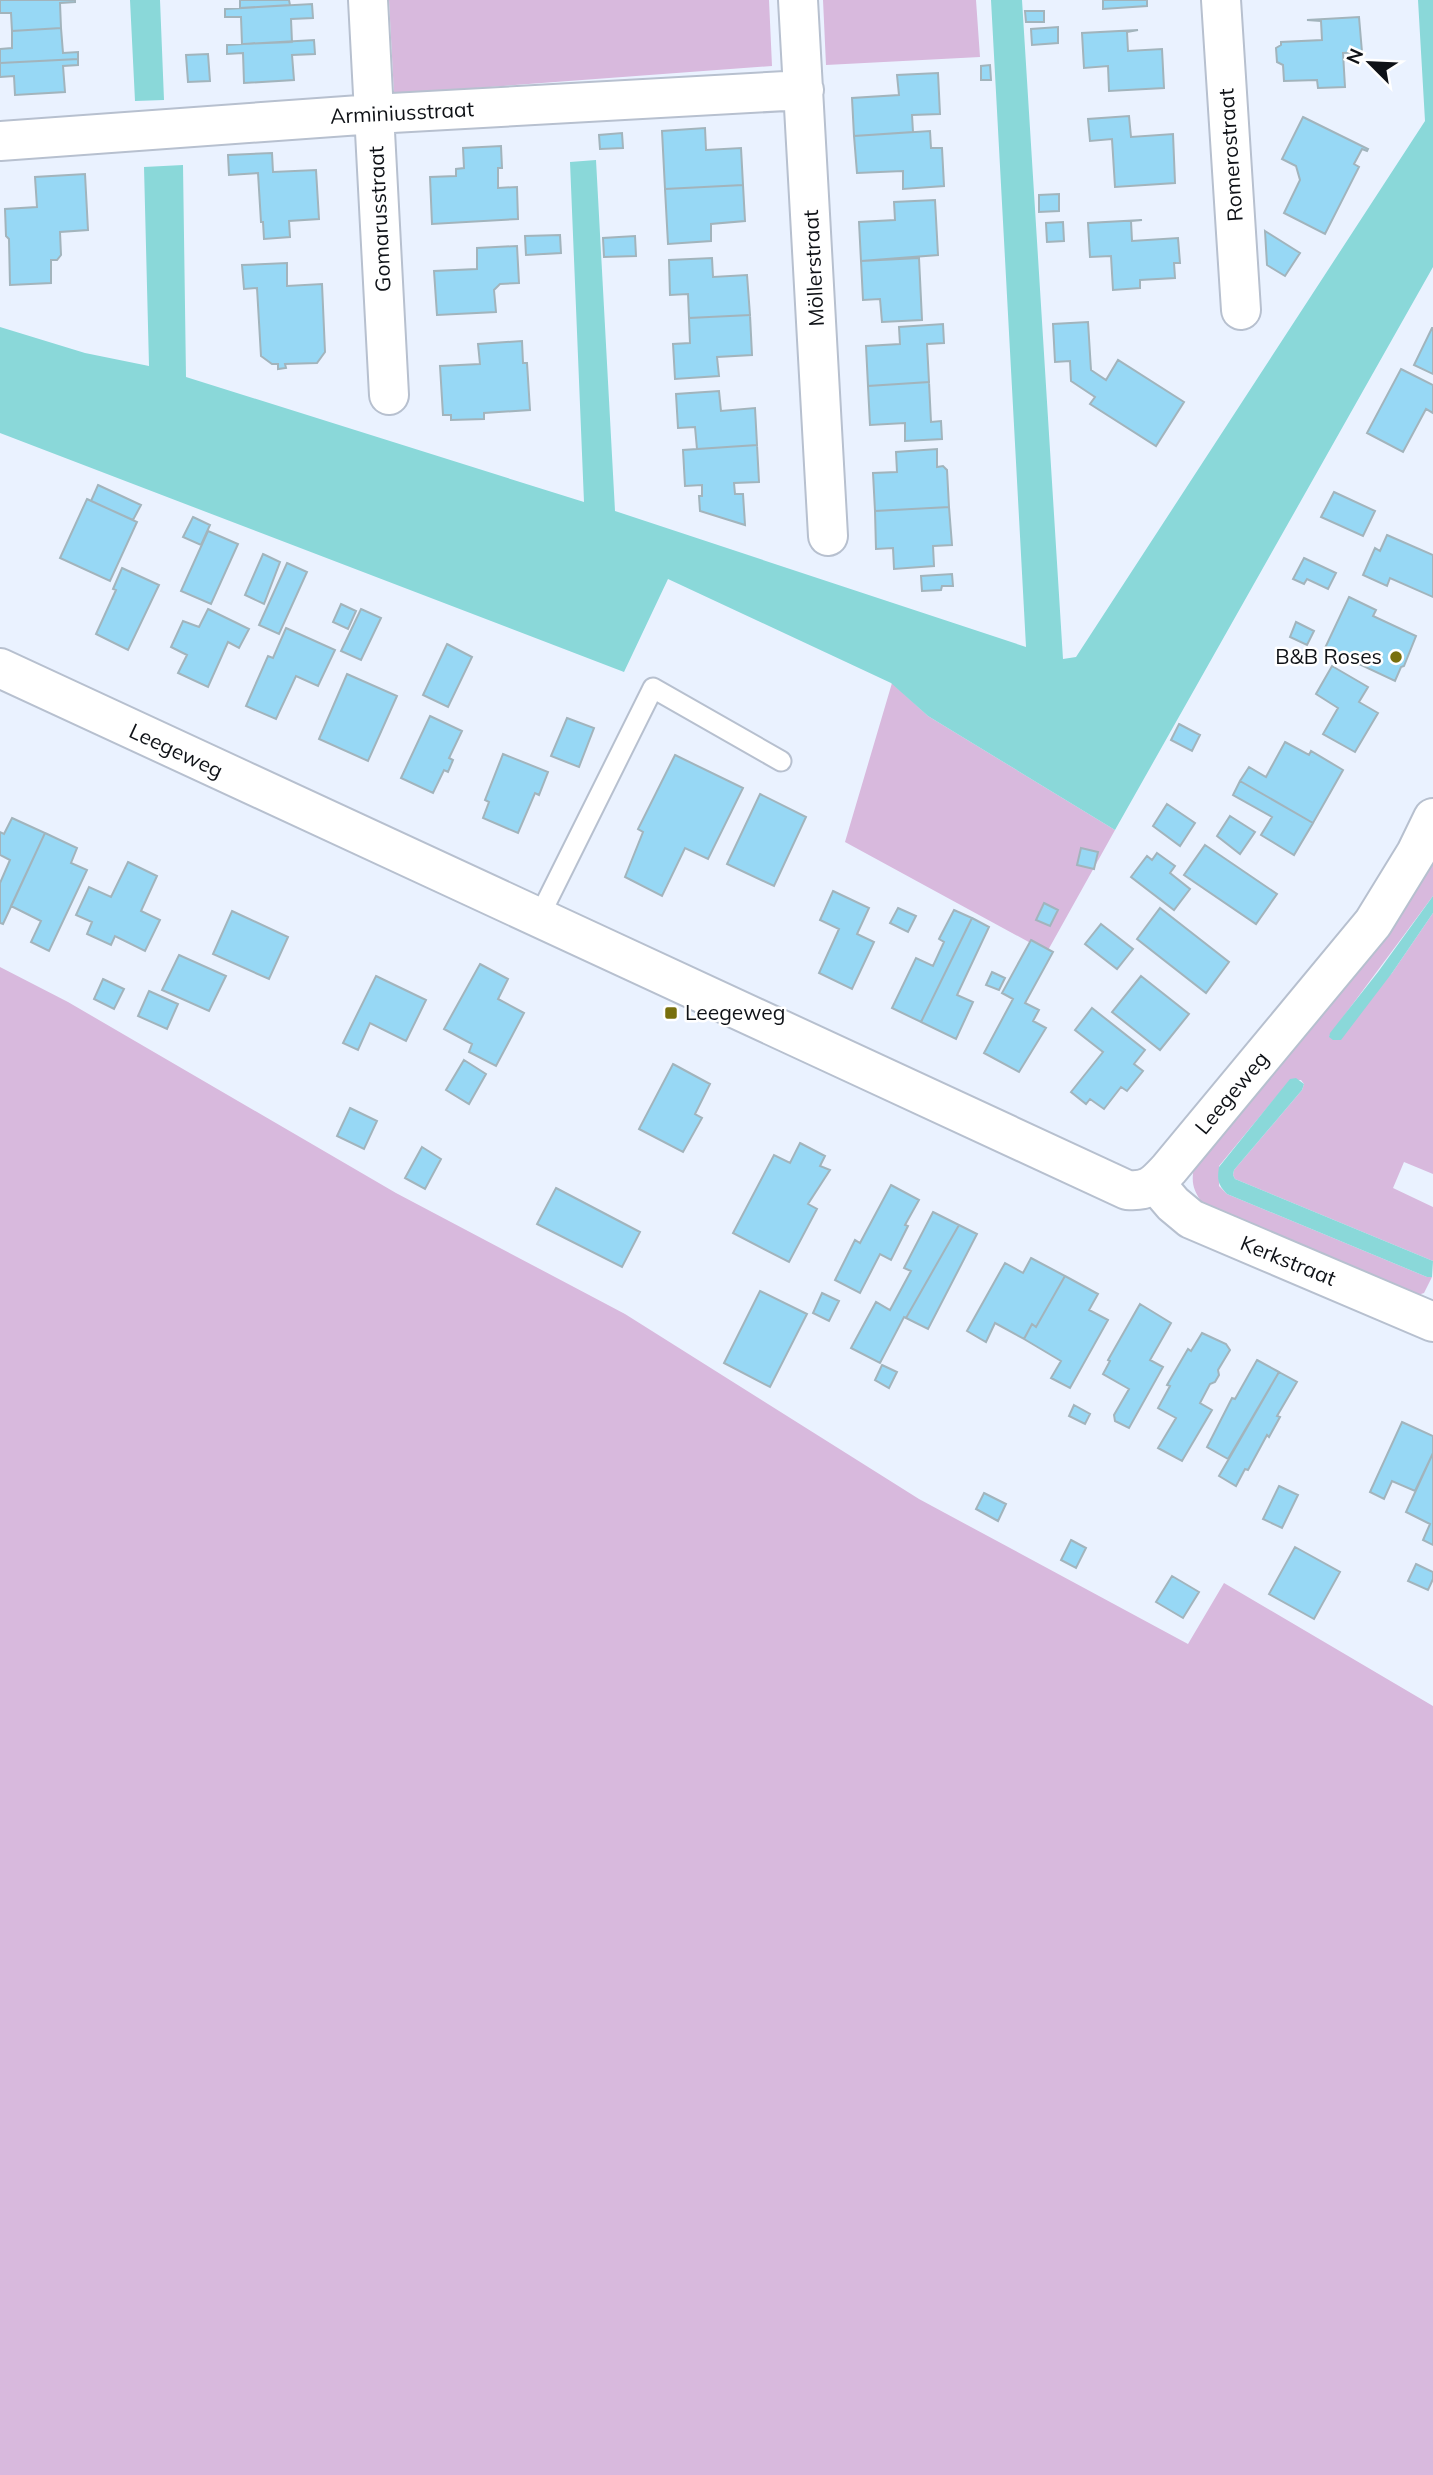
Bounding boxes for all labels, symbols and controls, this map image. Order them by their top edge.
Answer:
north arrow [1335,28,1405,98]
text: N [1341,45,1368,68]
street label: Romerostraat [1212,88,1248,222]
street label: Arminiusstraat [329,95,475,129]
street label: Gomarusstraat [362,145,396,293]
street label: Möllerstraat [797,209,829,327]
place label: B&B Roses [1275,643,1382,669]
marker: B&B Roses [1388,649,1404,665]
street label: Leegeweg [125,717,227,783]
place label: Leegeweg [685,999,785,1025]
marker: Leegeweg [663,1005,679,1021]
street label: Leegeweg [1189,1046,1273,1139]
street label: Kerkstraat [1237,1229,1340,1291]

